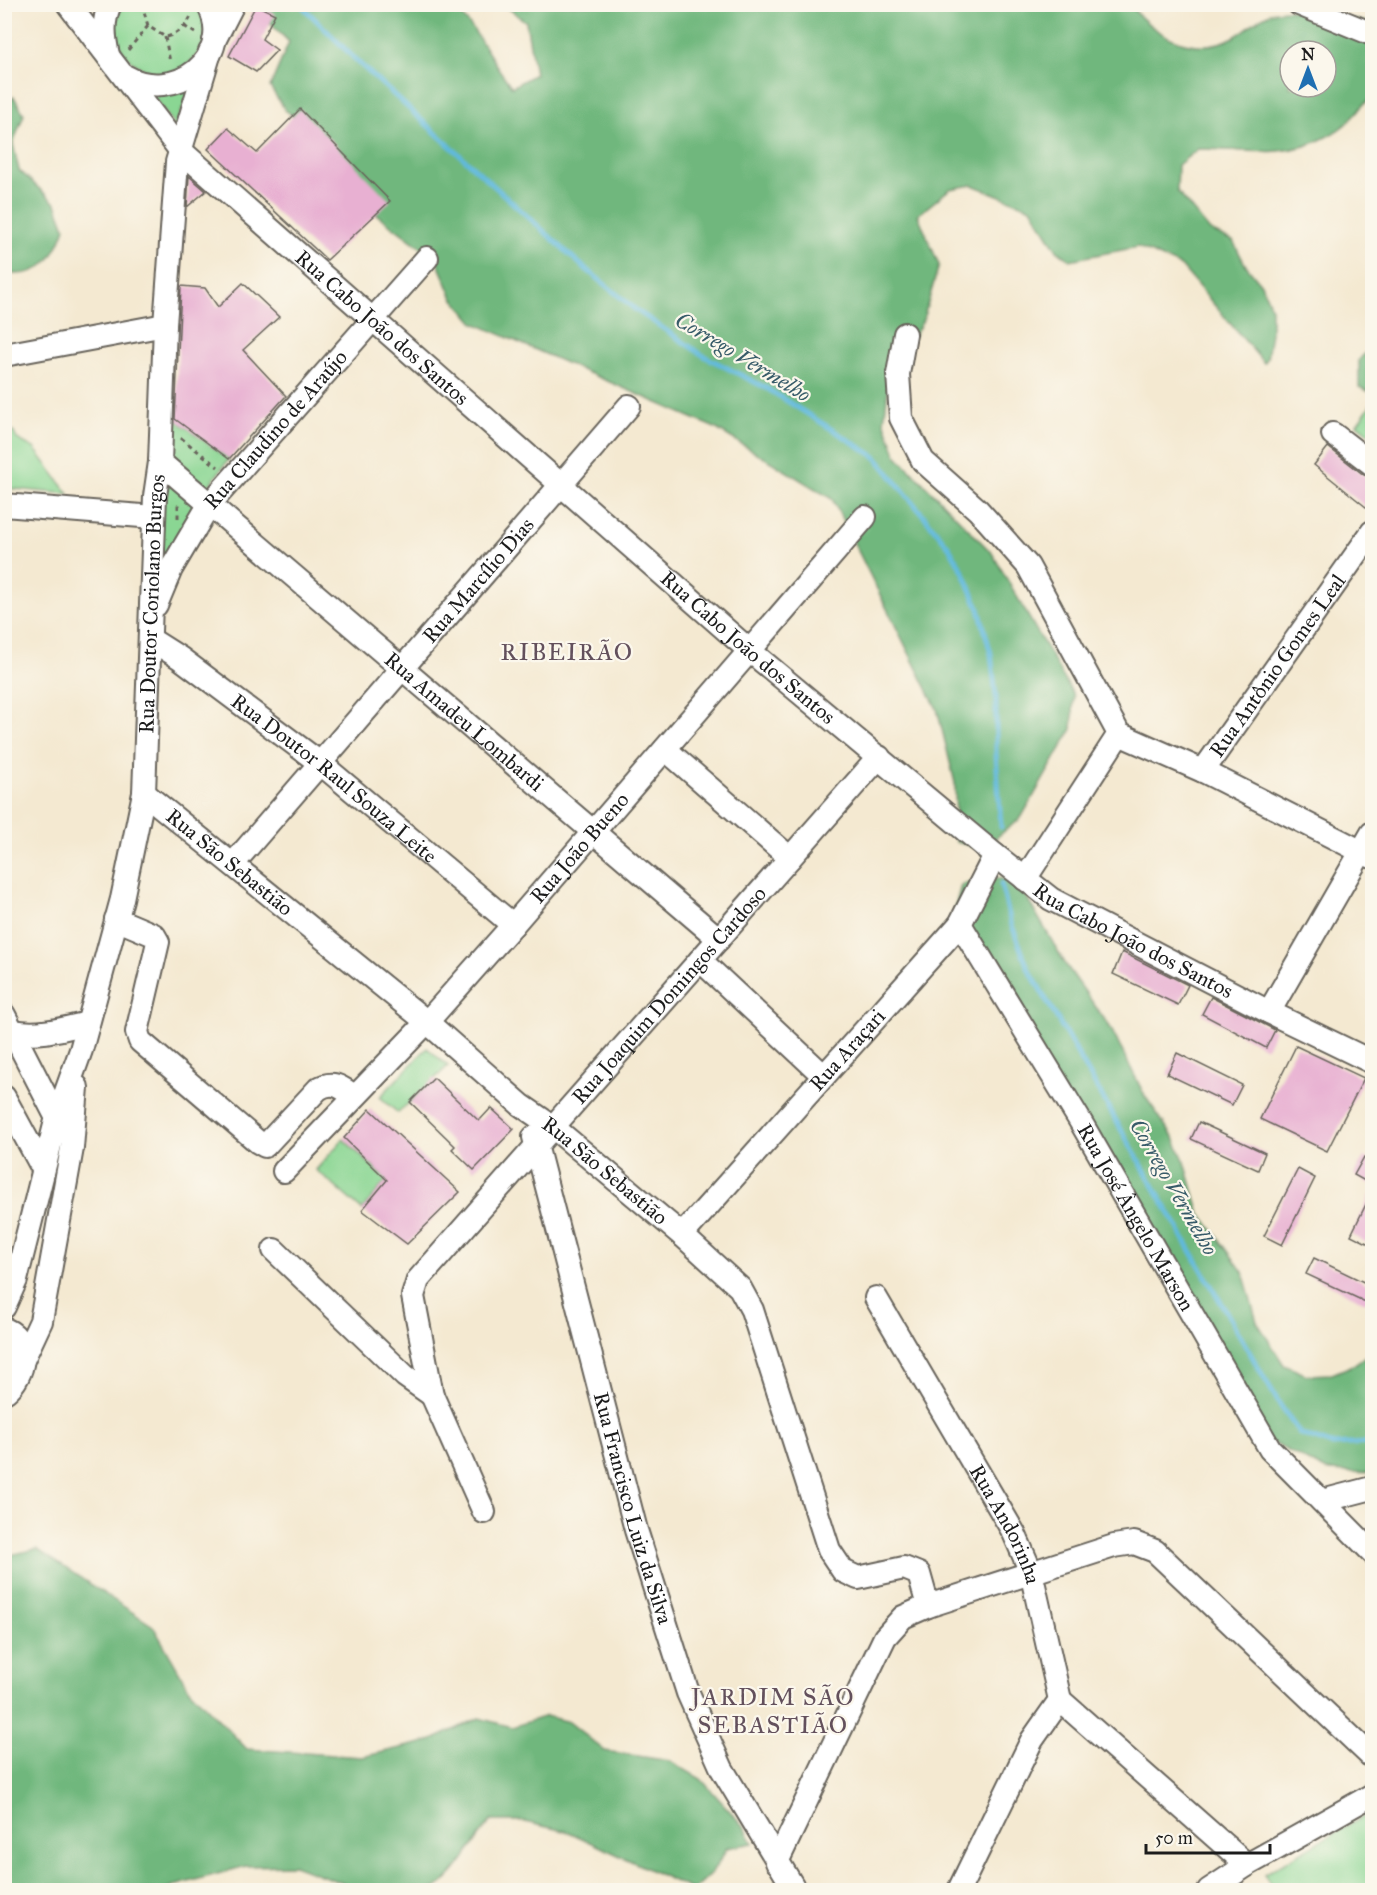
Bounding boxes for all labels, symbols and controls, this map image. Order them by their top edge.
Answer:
north arrow [1278,39,1338,99]
text: N [1301,45,1315,64]
street label: Rua Cabo João dos Santos [290,244,474,411]
water label: Corrego Vermelho [670,306,816,408]
street label: Rua Claudino de Araújo [198,344,353,515]
street label: Rua Doutor Coriolano Burgos [133,472,171,734]
street label: Rua Marcílio Dias [417,512,540,648]
street label: Rua Cabo João dos Santos [655,565,841,730]
street label: Rua Antônio Gomes Leal [1204,569,1351,762]
district label: RIBEIRÃO [500,637,634,667]
street label: Rua Amadeu Lombardi [379,646,550,797]
street label: Rua Doutor Raul Souza Leite [226,688,443,869]
street label: Rua João Bueno [525,787,635,909]
street label: Rua São Sebastião [161,803,298,921]
street label: Rua Cabo João dos Santos [1028,877,1237,1004]
street label: Rua Joaquim Domingos Cardoso [566,881,772,1109]
street label: Rua Araçari [804,1003,891,1097]
street label: Rua São Sebastião [537,1110,673,1231]
water label: Corrego Vermelho [1124,1114,1224,1260]
street label: Rua José Ângelo Marson [1072,1119,1200,1316]
street label: Rua Francisco Luiz da Silva [588,1389,678,1627]
street label: Rua Andorinha [964,1460,1046,1586]
district label: JARDIM SÃO SEBASTIÃO [688,1682,855,1740]
scale bar [1146,1817,1270,1855]
text: 50 m [1155,1827,1193,1849]

